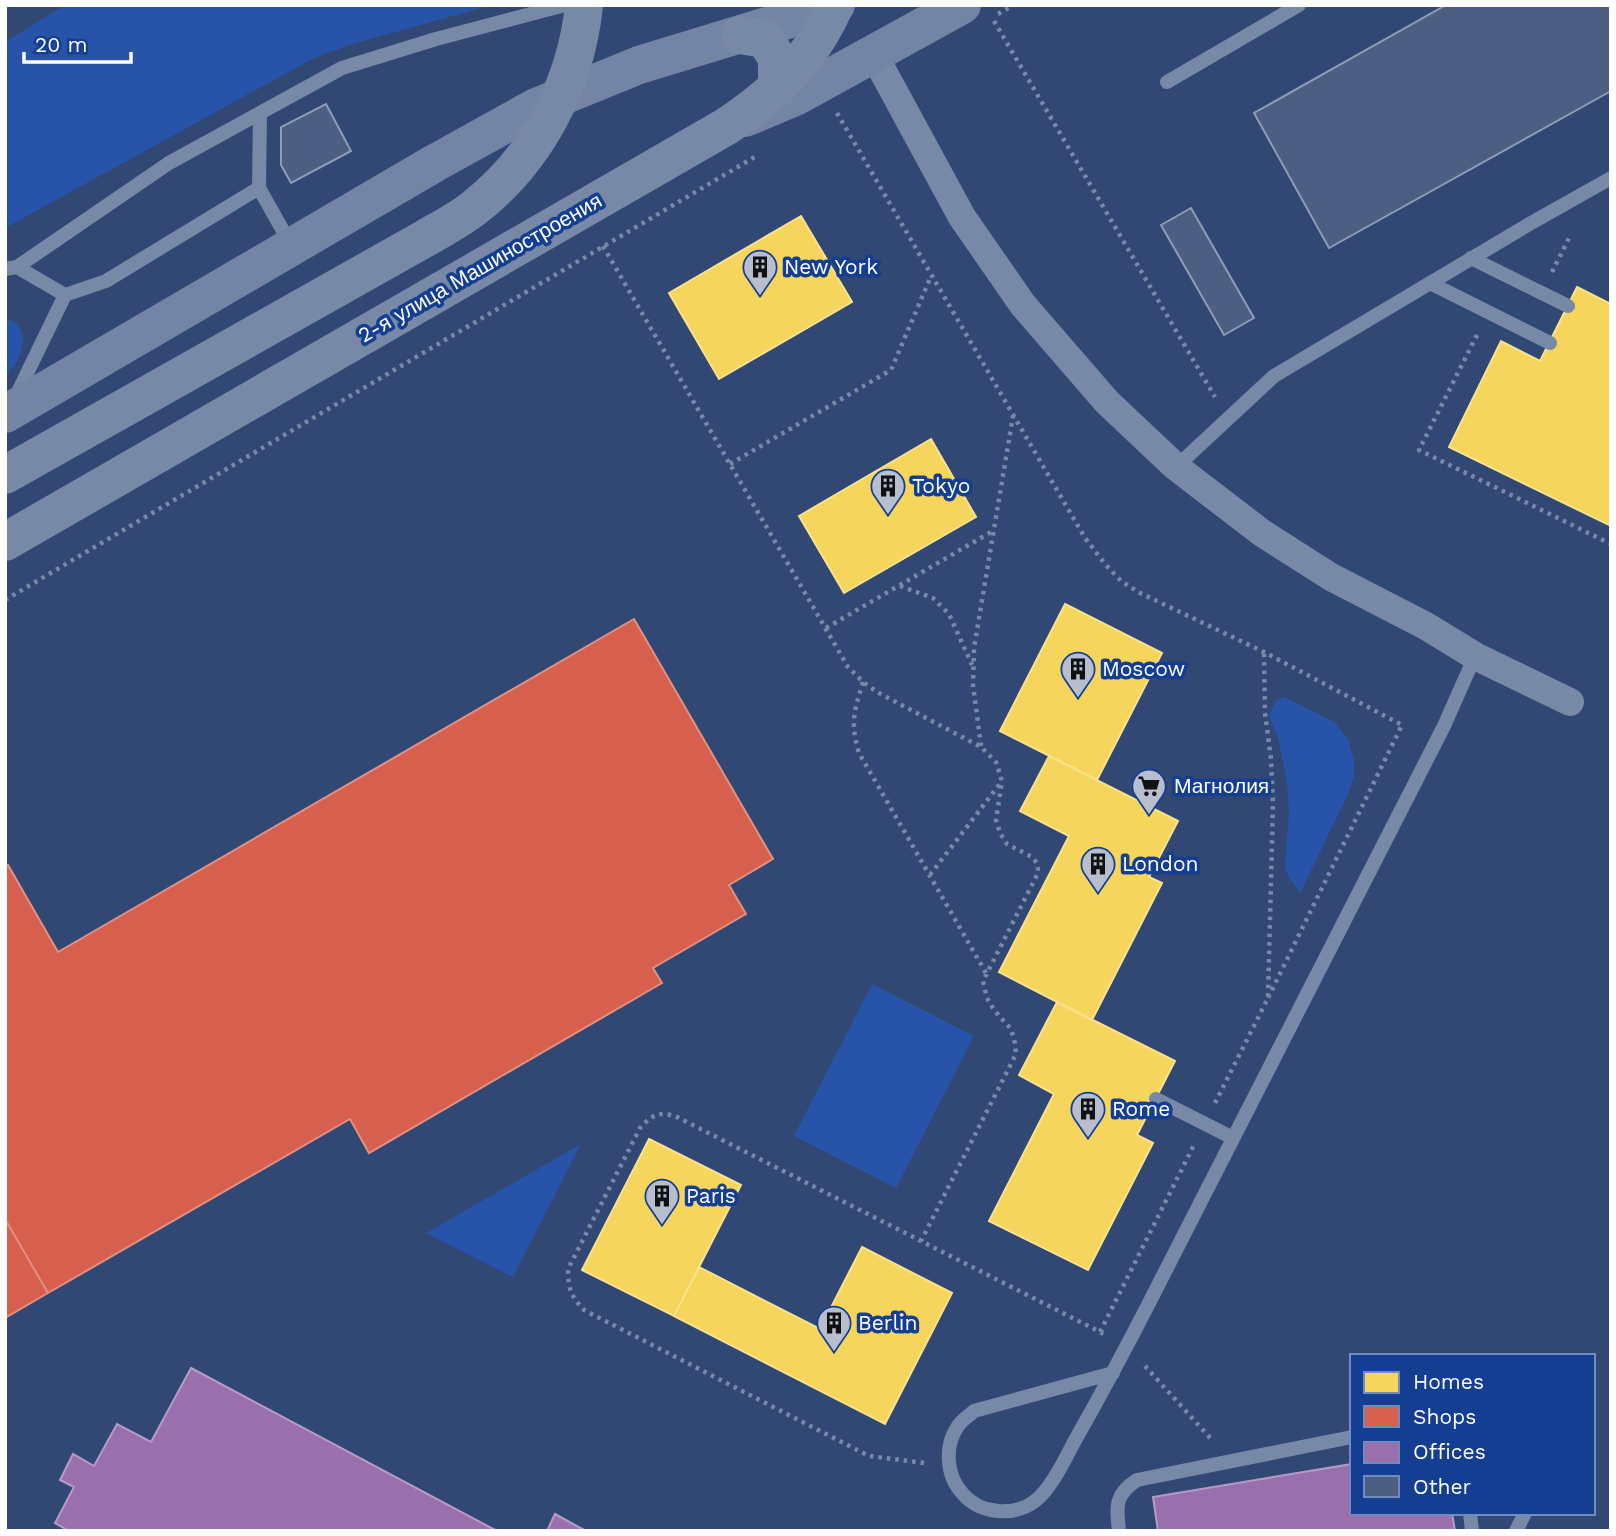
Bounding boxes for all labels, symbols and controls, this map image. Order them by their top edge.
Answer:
scale bar [24,21,131,65]
text: 20 m [35,32,87,57]
street label: 2-я улица Машиностроения [354,187,606,348]
building icon: New York [741,248,779,297]
place label: New York [784,254,878,279]
building icon: Tokyo [869,467,907,516]
place label: Tokyo [912,473,970,498]
building icon: Moscow [1059,650,1097,699]
place label: Moscow [1102,656,1185,681]
supermarket icon: Магнолия [1130,767,1168,816]
place label: Магнолия [1174,773,1269,798]
building icon: London [1079,845,1117,894]
place label: London [1122,851,1199,876]
building icon: Rome [1069,1090,1107,1139]
place label: Rome [1112,1096,1170,1121]
building icon: Paris [643,1177,681,1226]
place label: Paris [686,1183,736,1208]
building icon: Berlin [815,1304,853,1353]
place label: Berlin [858,1310,917,1335]
legend [1350,1354,1595,1515]
text: Homes [1413,1369,1484,1394]
text: Shops [1413,1404,1476,1429]
text: Offices [1413,1439,1486,1464]
text: Other [1413,1474,1472,1499]

